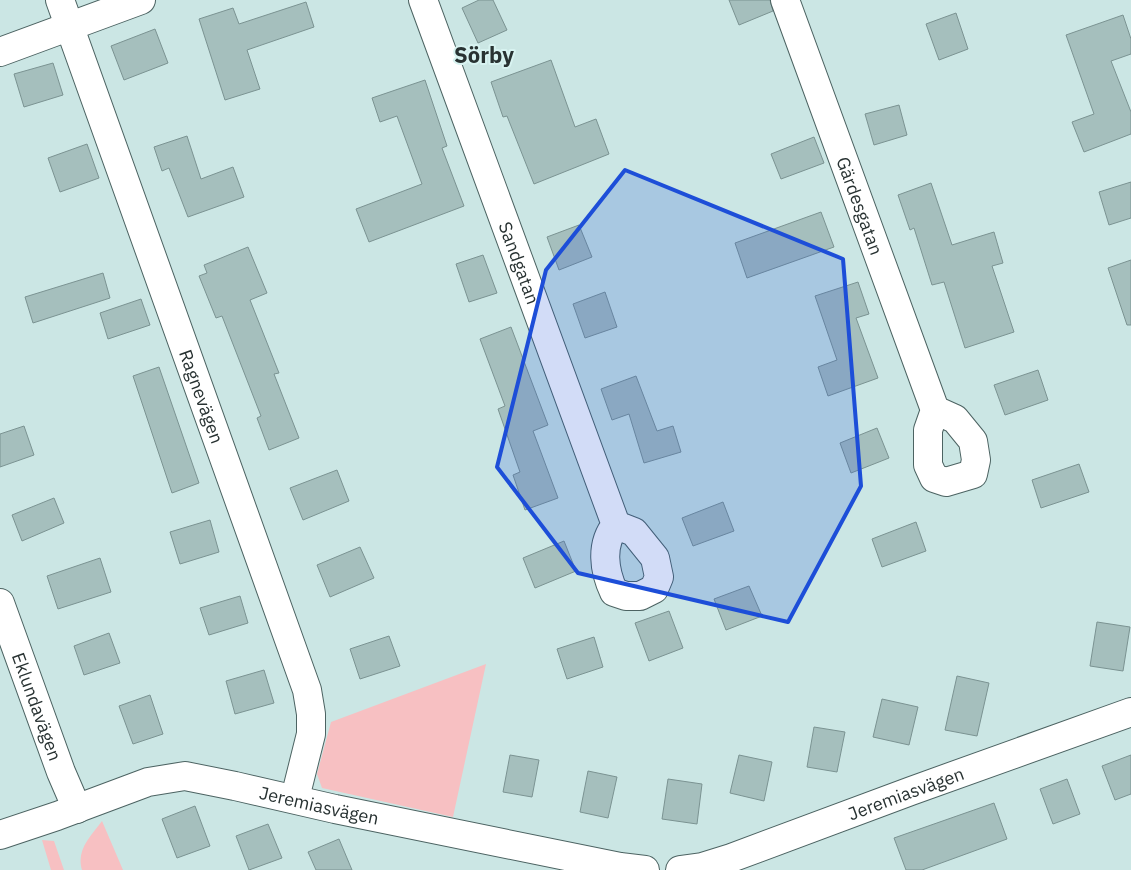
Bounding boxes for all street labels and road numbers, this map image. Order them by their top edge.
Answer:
street label: Gärdesgatan [832,153,889,258]
street label: Sandgatan [494,218,545,307]
street label: Ragnevägen [174,346,229,447]
street label: Eklundavägen [7,649,67,764]
street label: Jeremiasvägen [845,762,967,825]
street label: Jeremiasvägen [257,780,381,829]

